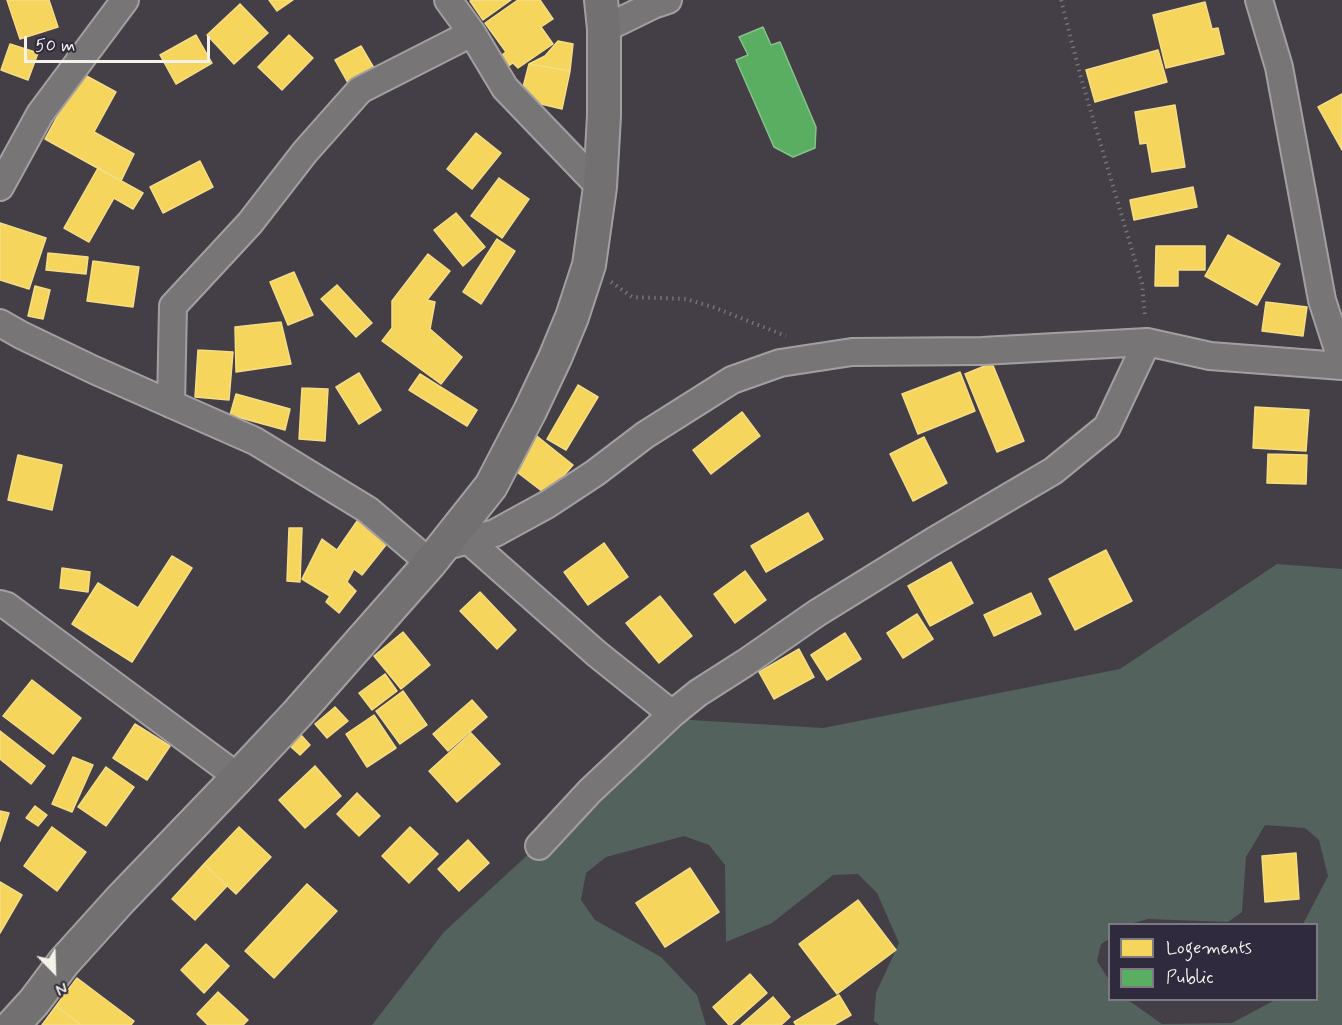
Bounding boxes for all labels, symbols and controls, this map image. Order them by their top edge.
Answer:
scale bar [27,24,213,62]
text: 50 m [35,34,75,58]
legend [1108,923,1318,1001]
text: Logements [1166,936,1252,960]
north arrow [24,941,84,1001]
text: Public [1166,966,1214,990]
text: N [52,976,70,1000]

